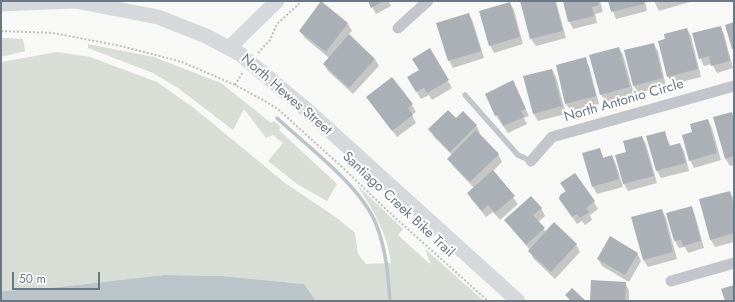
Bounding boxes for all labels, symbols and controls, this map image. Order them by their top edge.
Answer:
street label: North Hewes Street [237,51,335,139]
street label: North Antonio Circle [562,76,686,126]
street label: Santiago Creek Bike Trail [339,149,457,261]
scale bar [14,264,102,290]
text: 50 m [19,270,46,288]

